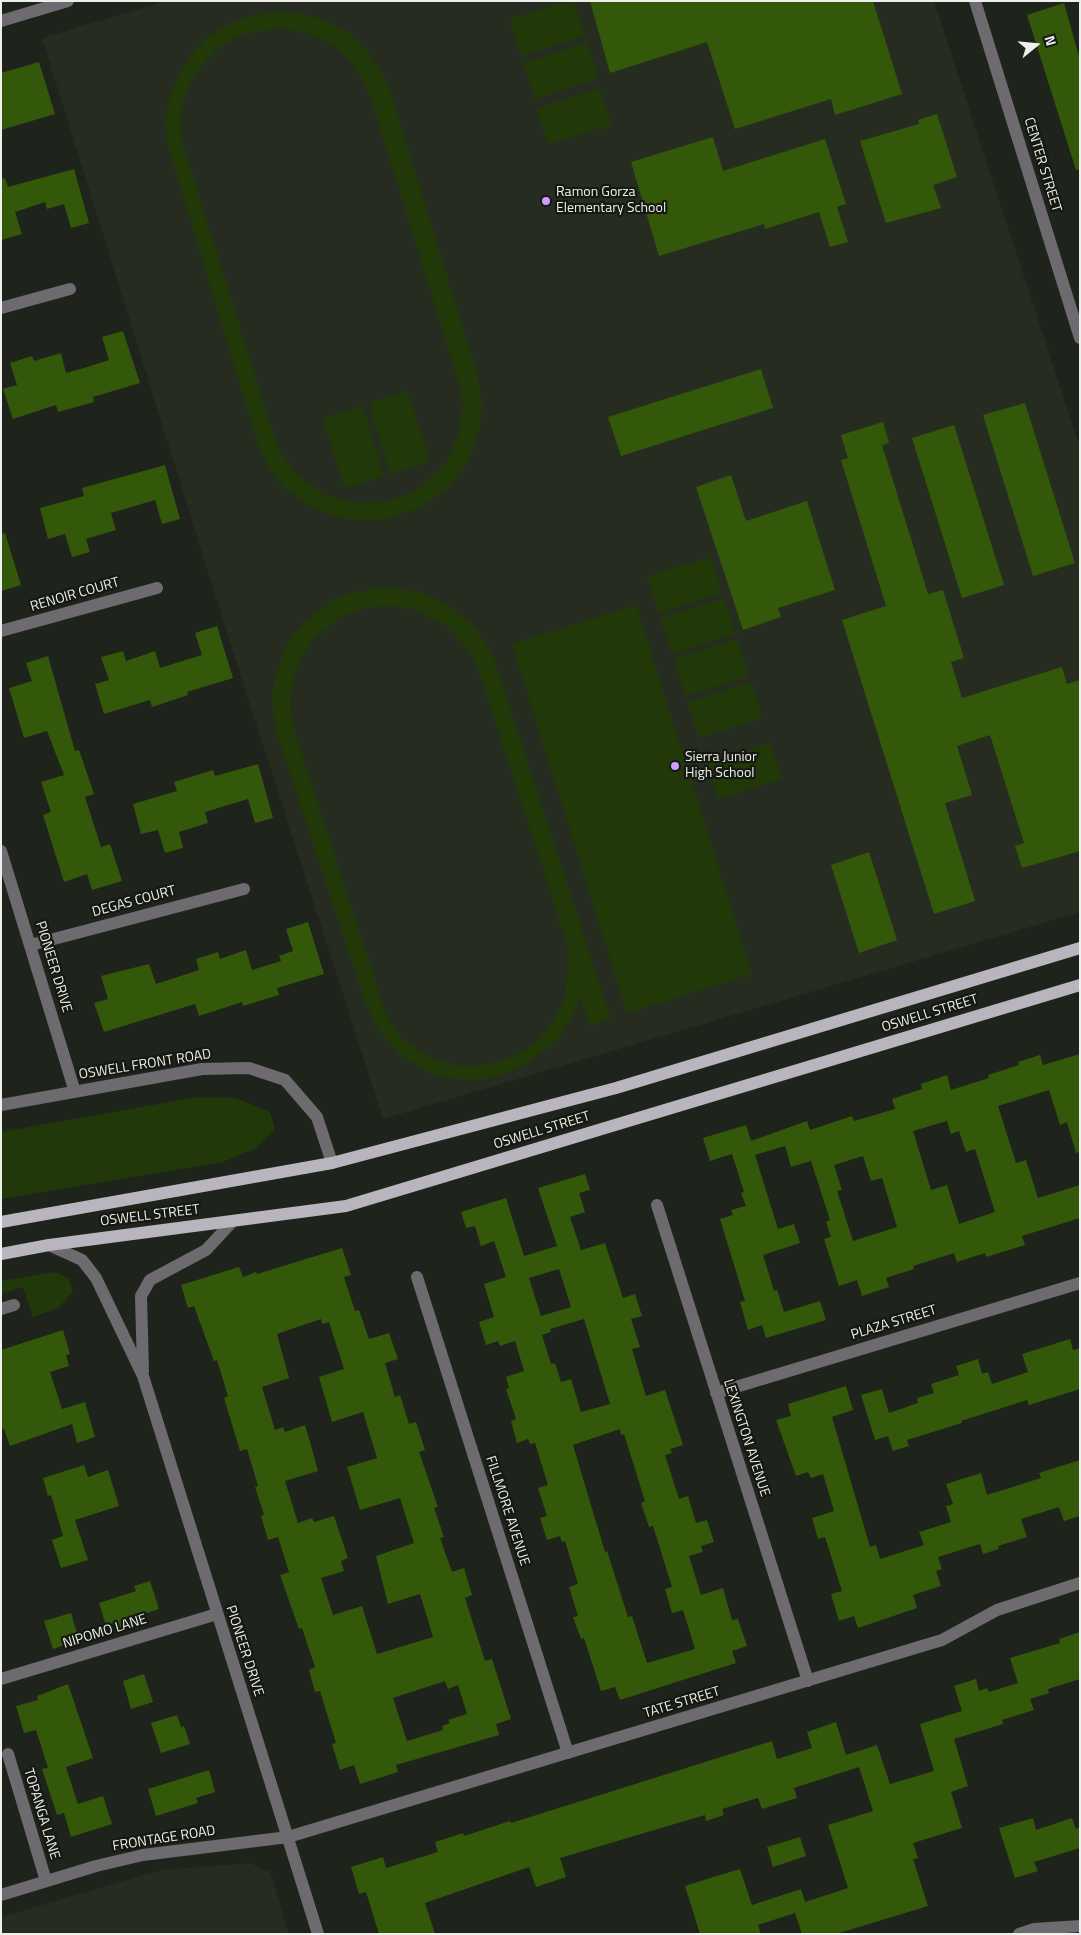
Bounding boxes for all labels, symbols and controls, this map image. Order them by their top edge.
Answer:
north arrow [1011,20,1061,70]
text: N [1039,33,1062,48]
street label: CENTER STREET [1020,116,1064,214]
place label: Ramon Gorza Elementary School [556,185,666,218]
marker: Ramon Gorza Elementary School [540,195,552,207]
street label: RENOIR COURT [29,574,121,616]
place label: Sierra Junior High School [685,750,757,782]
marker: Sierra Junior High School [669,760,681,772]
street label: DEGAS COURT [90,883,178,921]
street label: PIONEER DRIVE [31,919,75,1015]
street label: OSWELL STREET [880,991,980,1037]
street label: OSWELL FRONT ROAD [78,1046,212,1084]
street label: OSWELL STREET [492,1108,592,1154]
street label: OSWELL STREET [99,1202,201,1230]
street label: PLAZA STREET [849,1302,939,1344]
street label: LEXINGTON AVENUE [719,1377,773,1499]
street label: FILLMORE AVENUE [481,1454,533,1568]
street label: PIONEER DRIVE [221,1603,267,1699]
street label: NIPOMO LANE [61,1611,149,1653]
street label: TATE STREET [642,1683,722,1723]
street label: TOPANGA LANE [19,1766,63,1862]
street label: FRONTAGE ROAD [111,1823,217,1855]

